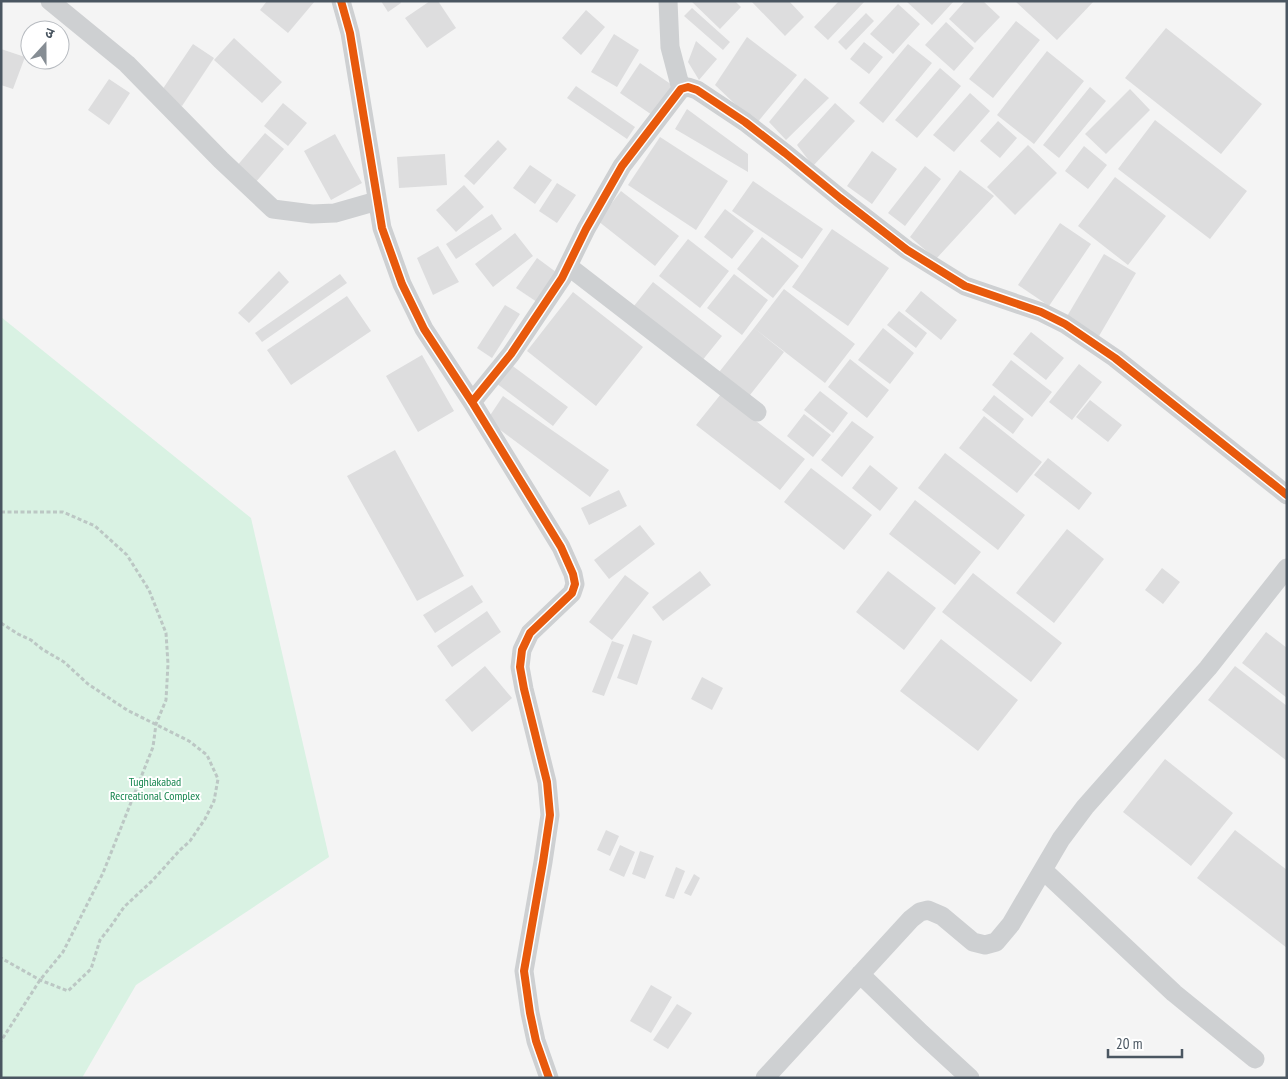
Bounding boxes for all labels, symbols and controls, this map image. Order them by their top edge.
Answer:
north arrow [20,20,70,70]
text: उ [43,23,57,43]
park label: Tughlakabad Recreational Complex [110,774,200,803]
scale bar [1108,1026,1182,1058]
text: 20 m [1116,1034,1142,1053]

